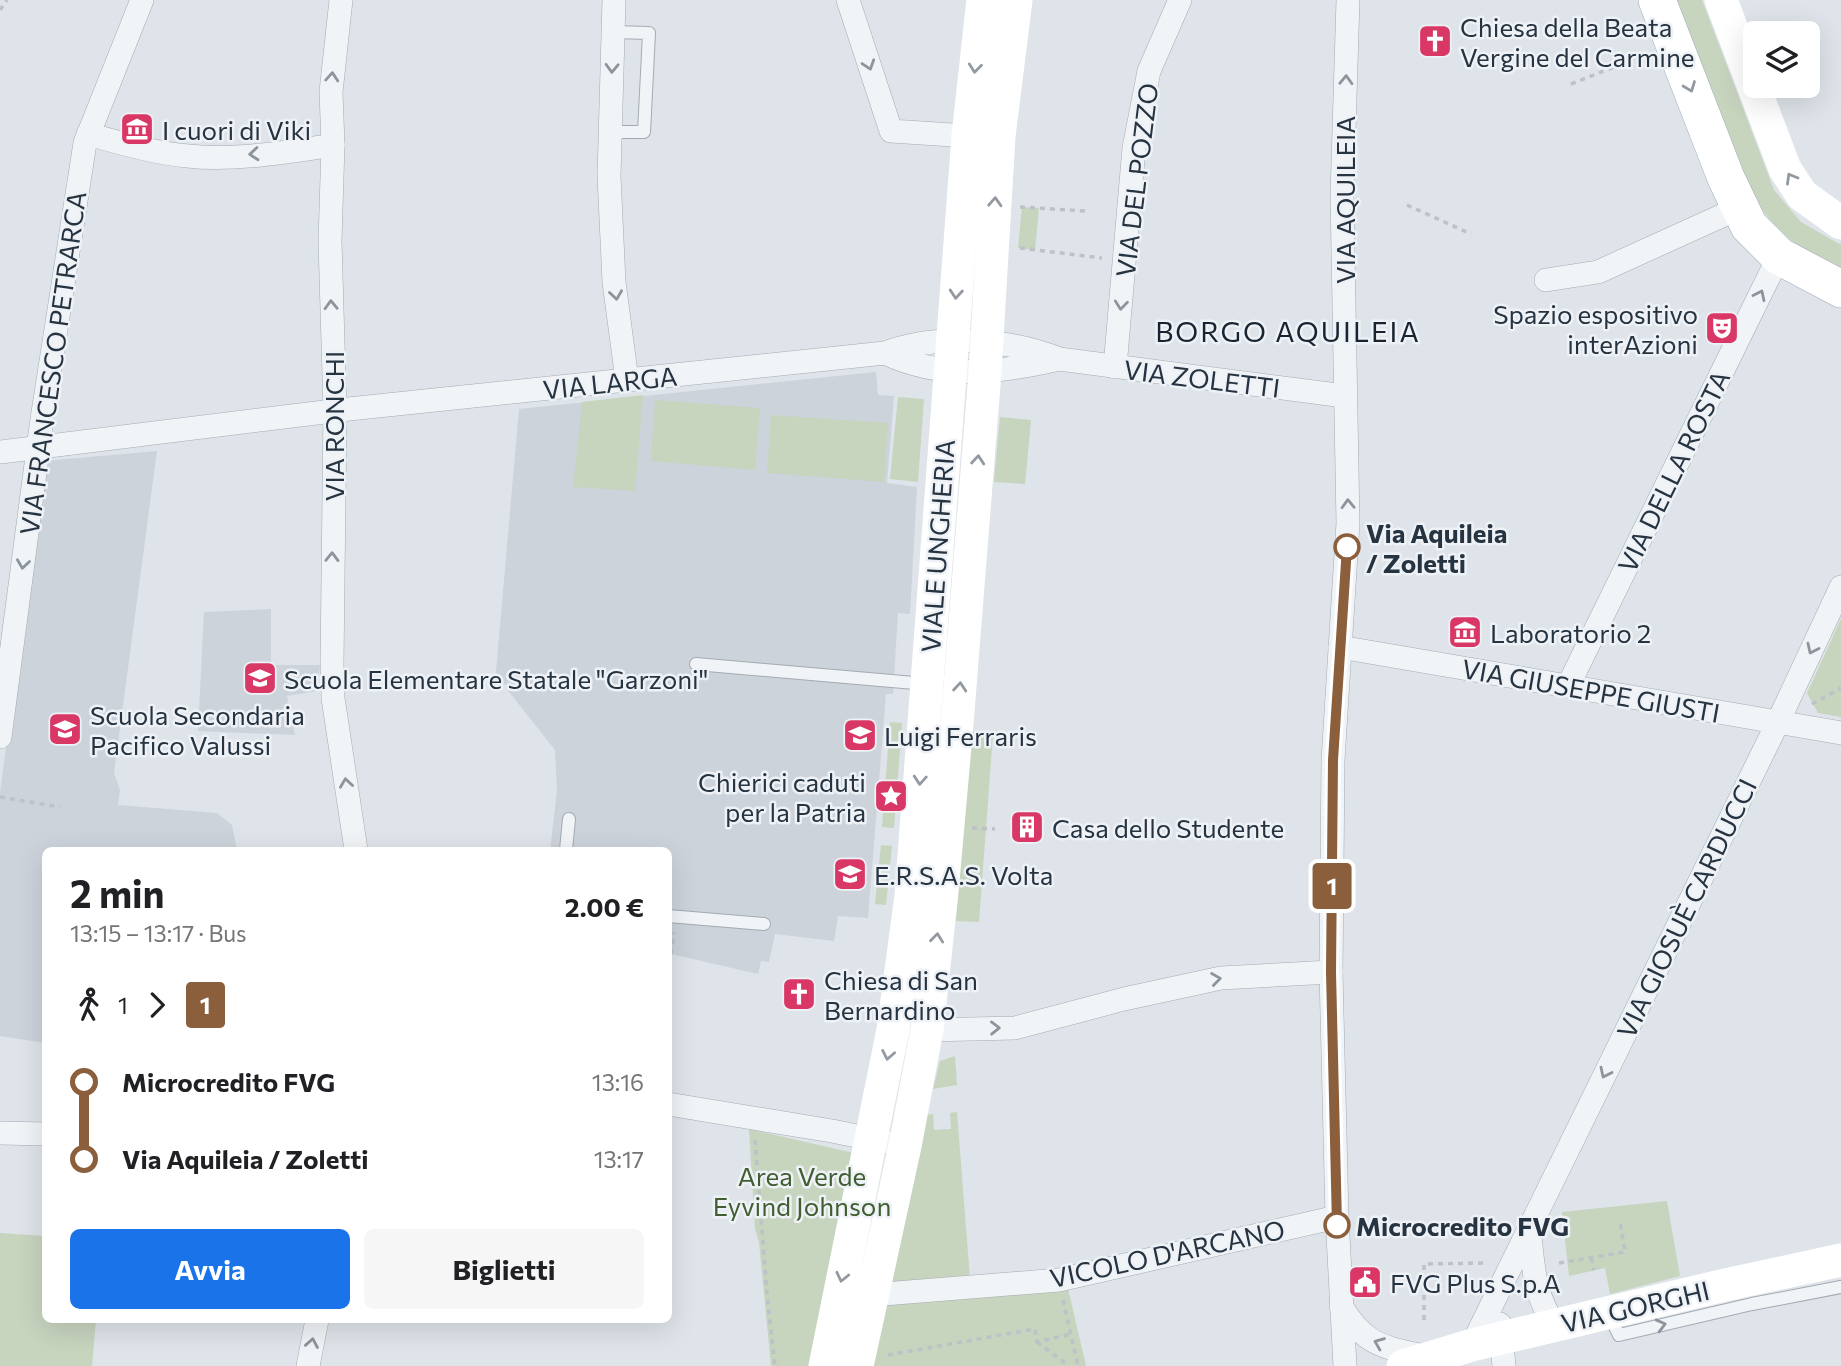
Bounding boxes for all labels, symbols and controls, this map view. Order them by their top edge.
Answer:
place label: Chiesa della Beata Vergine del Carmine [1460,11,1695,72]
map controls [1743,21,1820,98]
button: layers [1743,21,1820,98]
church icon: Chiesa della Beata Vergine del Carmine [1416,22,1454,60]
one-way arrow [861,58,875,71]
one-way arrow [968,62,983,74]
one-way arrow [604,63,620,74]
one-way arrow [324,72,339,83]
one-way arrow [1338,75,1353,86]
one-way arrow [1682,80,1696,92]
street label: VIA DEL POZZO [1109,81,1163,279]
museum icon: I cuori di Viki [118,110,156,148]
place label: I cuori di Viki [162,114,311,145]
street label: VIA AQUILEIA [1329,116,1360,284]
one-way arrow [248,146,259,161]
one-way arrow [1786,173,1799,185]
street label: VIA FRANCESCO PETRARCA [13,189,92,537]
one-way arrow [988,196,1003,207]
one-way arrow [949,289,964,300]
one-way arrow [608,290,623,301]
one-way arrow [1751,290,1765,302]
place label: Spazio espositivo interAzioni [1493,298,1698,359]
one-way arrow [324,299,339,310]
one-way arrow [1114,300,1129,311]
theatre icon: Spazio espositivo interAzioni [1703,309,1741,347]
district label: BORGO AQUILEIA [1155,314,1421,348]
street label: VIA RONCHI [318,351,349,501]
street label: VIA ZOLETTI [1122,353,1282,403]
street label: VIA LARGA [541,360,679,404]
street label: VIA DELLA ROSTA [1611,365,1735,577]
street label: VIALE UNGHERIA [914,438,960,654]
one-way arrow [970,454,985,465]
one-way arrow [1340,498,1355,509]
place label: Via Aquileia / Zoletti [1366,517,1507,578]
marker: Via Aquileia / Zoletti [1334,534,1360,560]
one-way arrow [324,551,340,561]
one-way arrow [15,558,30,570]
museum icon: Laboratorio 2 [1446,613,1484,651]
place label: Laboratorio 2 [1490,617,1651,648]
one-way arrow [1806,641,1820,654]
street label: VIA GIUSEPPE GIUSTI [1460,652,1722,728]
school or university icon: Scuola Elementare Statale "Garzoni" [241,659,279,697]
place label: Scuola Elementare Statale "Garzoni" [284,663,708,694]
one-way arrow [952,681,967,692]
place label: Scuola Secondaria Pacifico Valussi [90,699,305,760]
school or university icon: Scuola Secondaria Pacifico Valussi [46,710,84,748]
school or university icon: Luigi Ferraris [841,716,879,754]
place label: Luigi Ferraris [884,720,1037,751]
place label: Chierici caduti per la Patria [698,766,866,827]
street label: VIA GIOSUÈ CARDUCCI [1610,773,1762,1043]
one-way arrow [913,775,928,786]
one-way arrow [339,777,354,789]
place icon: Chierici caduti per la Patria [872,777,910,815]
building icon: Casa dello Studente [1008,808,1046,846]
place label: Casa dello Studente [1052,812,1284,843]
school or university icon: E.R.S.A.S. Volta [831,855,869,893]
place label: E.R.S.A.S. Volta [874,859,1053,890]
line badge: 1 [1309,863,1355,909]
text: 2 min [70,869,165,916]
text: 1 [1327,871,1337,900]
text: 2.00 € [565,891,644,922]
text: 13:15 – 13:17 · Bus [70,919,247,947]
one-way arrow [929,932,944,943]
place label: Chiesa di San Bernardino [824,964,978,1025]
one-way arrow [1210,972,1222,987]
church icon: Chiesa di San Bernardino [780,975,818,1013]
icon: walk [70,986,108,1024]
icon: forward [138,986,176,1024]
text: 1 [200,990,211,1019]
text: 1 [118,991,128,1019]
one-way arrow [990,1020,1001,1036]
one-way arrow [881,1049,896,1061]
text: Microcredito FVG [122,1066,335,1097]
one-way arrow [1599,1066,1613,1078]
text: 13:16 [592,1068,644,1096]
text: Via Aquileia / Zoletti [122,1143,368,1174]
text: 13:17 [594,1145,644,1173]
park label: Area Verde Eyvind Johnson [713,1160,891,1221]
place label: Microcredito FVG [1356,1210,1569,1241]
marker: Microcredito FVG [1324,1212,1350,1238]
street label: VICOLO D'ARCANO [1047,1213,1287,1293]
button: Avvia [70,1229,350,1309]
button: Biglietti [364,1229,644,1309]
public building icon: FVG Plus S.p.A [1346,1263,1384,1301]
place label: FVG Plus S.p.A [1390,1267,1561,1298]
one-way arrow [835,1271,850,1283]
street label: VIA GORGHI [1558,1274,1712,1338]
one-way arrow [1655,1319,1667,1333]
one-way arrow [304,1337,319,1349]
one-way arrow [1373,1338,1385,1352]

